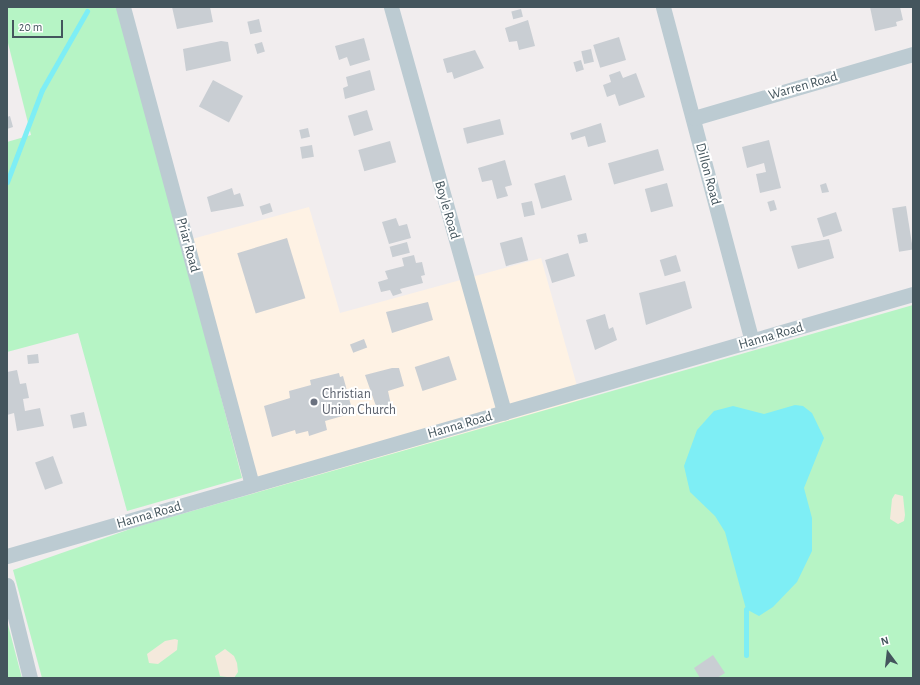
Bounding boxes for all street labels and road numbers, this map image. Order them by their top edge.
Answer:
street label: Warren Road [767,68,839,104]
street label: Dillon Road [692,141,724,207]
street label: Boyle Road [431,179,463,241]
street label: Priar Road [173,216,203,274]
street label: Hanna Road [737,319,805,353]
street label: Hanna Road [426,408,494,442]
street label: Hanna Road [115,498,183,532]

